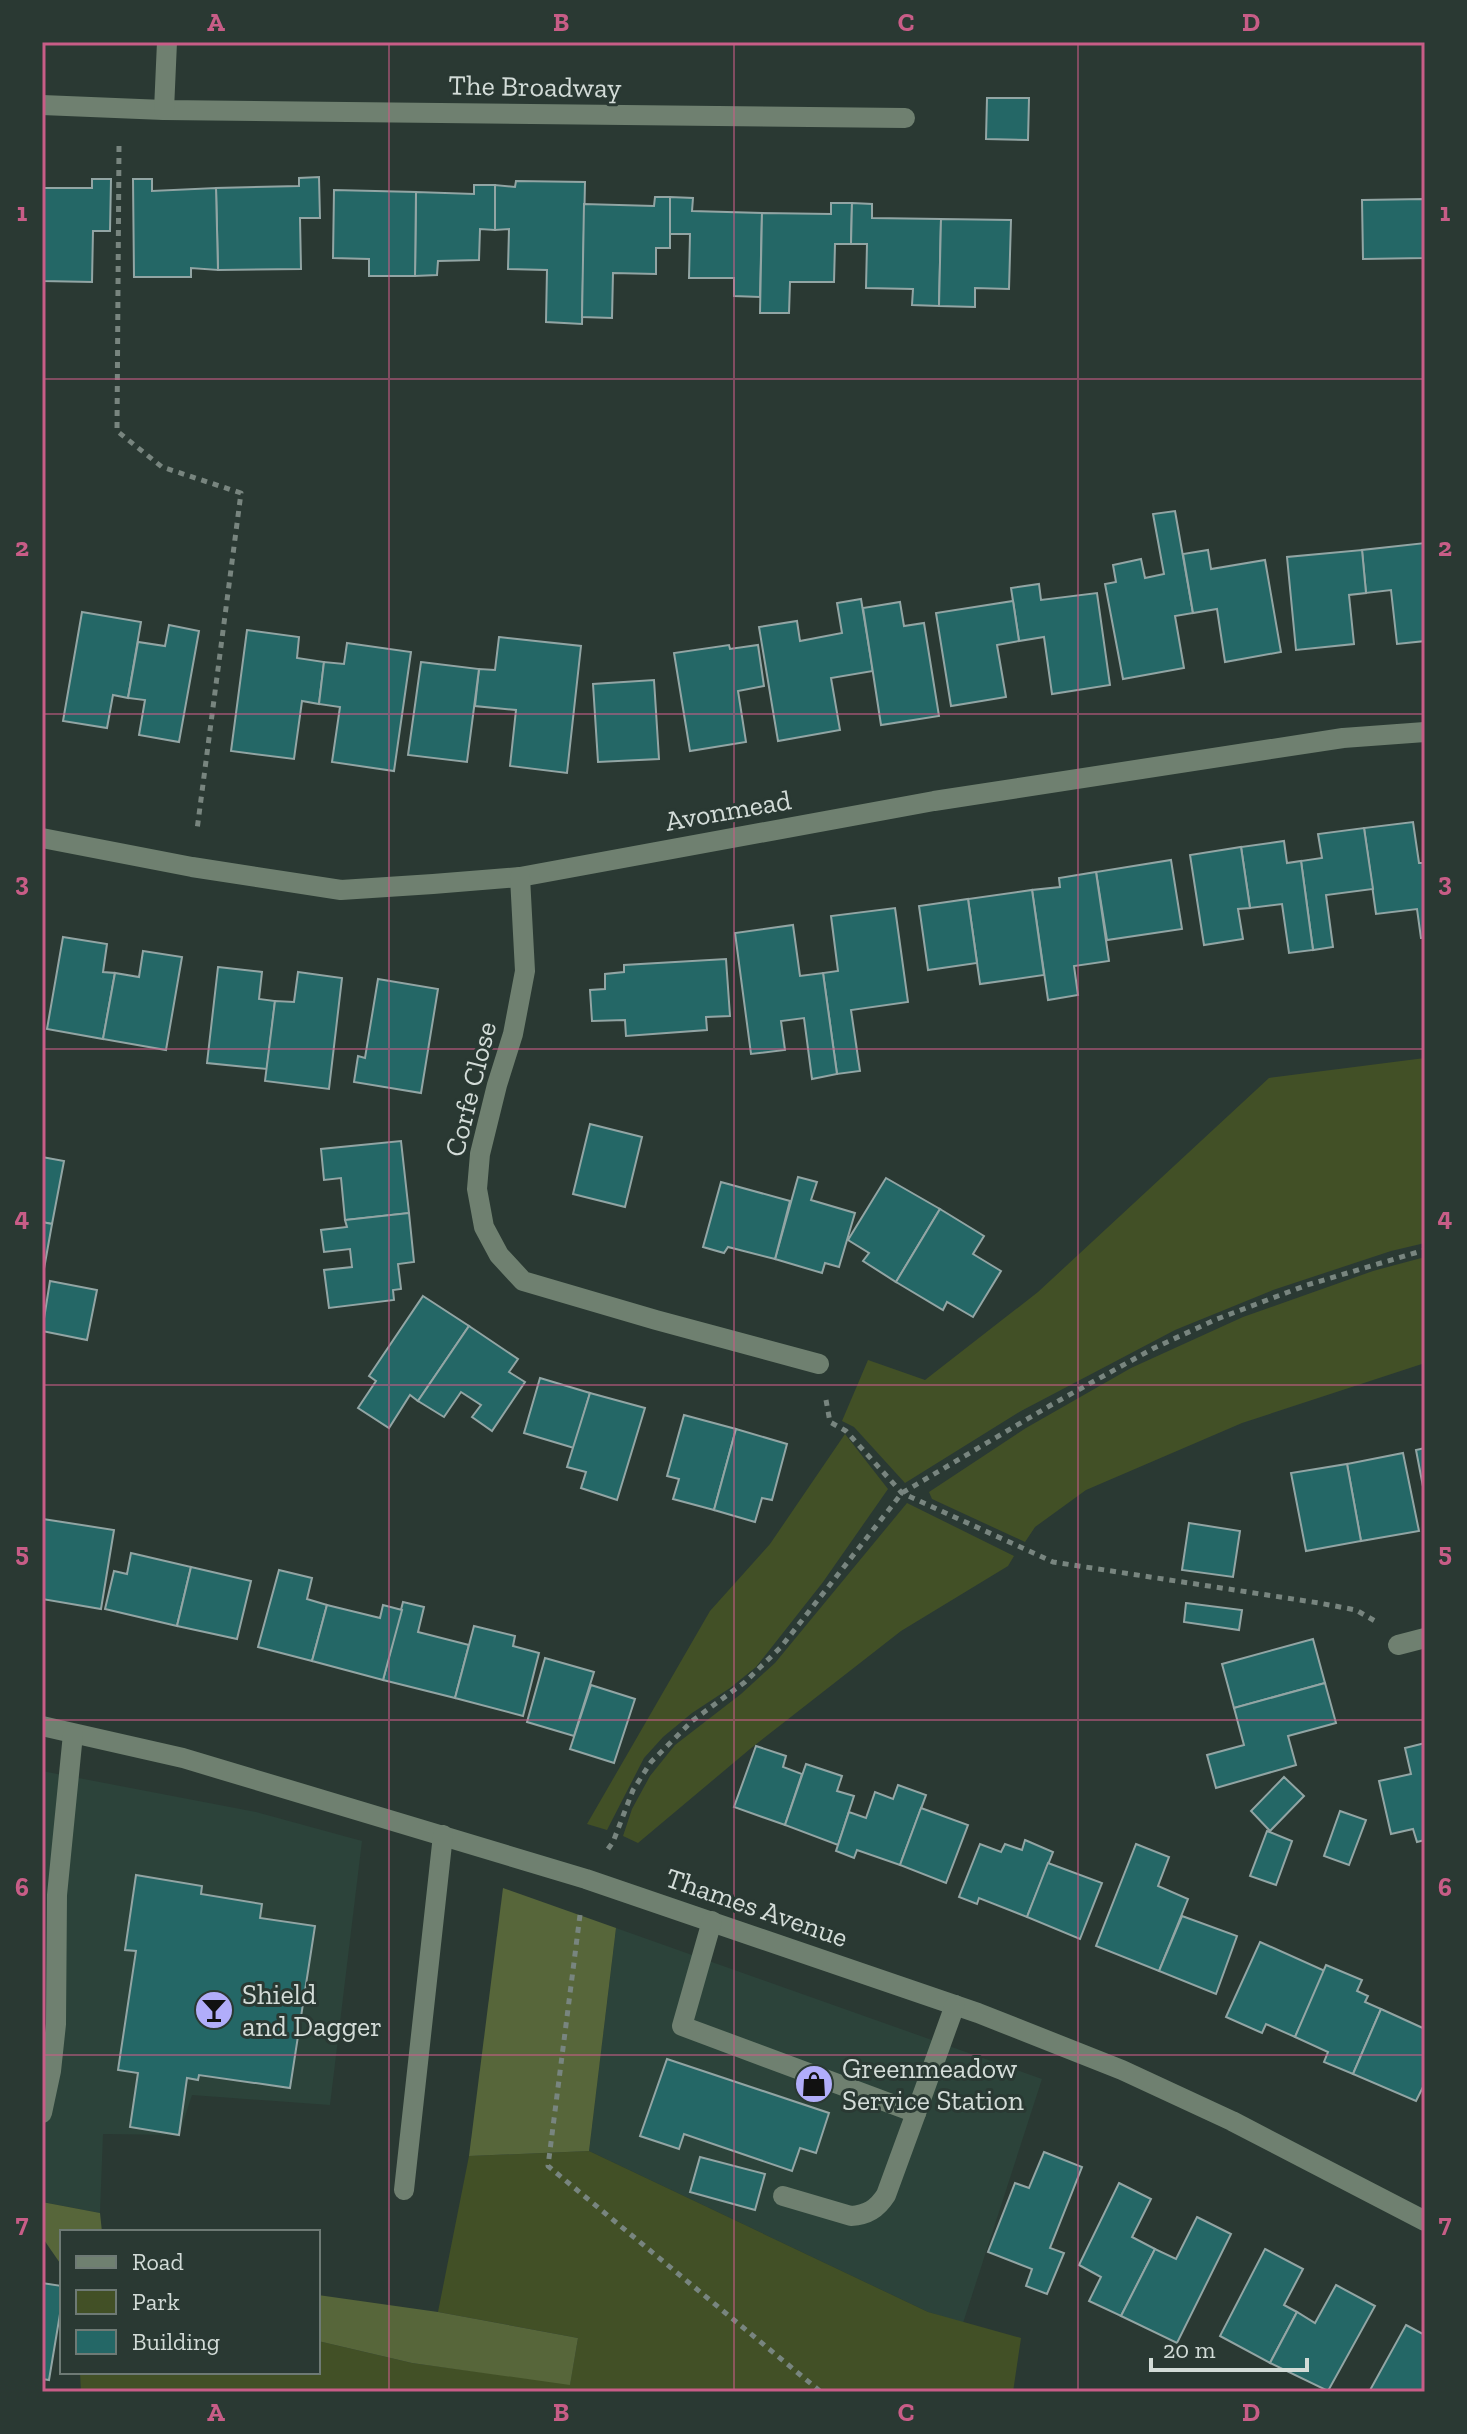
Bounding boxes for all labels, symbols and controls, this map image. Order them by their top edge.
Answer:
text: A [207,6,225,38]
text: B [553,6,569,38]
text: C [898,6,914,38]
text: D [1242,6,1260,38]
street label: The Broadway [448,68,622,105]
text: 1 [17,196,28,228]
text: 1 [1440,196,1451,228]
text: 2 [15,531,29,563]
text: 2 [1438,531,1452,563]
street label: Avonmead [663,783,794,838]
text: 3 [15,866,29,898]
text: 3 [1438,866,1452,898]
street label: Corfe Close [438,1018,503,1160]
text: 4 [15,1201,30,1233]
text: 4 [1438,1201,1453,1233]
text: 5 [15,1536,29,1568]
text: 5 [1438,1536,1452,1568]
street label: Thames Avenue [661,1861,852,1954]
text: 6 [15,1871,29,1903]
text: 6 [1438,1871,1452,1903]
place label: Shield and Dagger [242,1978,382,2043]
bar icon: Shield and Dagger [193,1989,235,2031]
place label: Greenmeadow Service Station [842,2052,1024,2117]
shop icon: Greenmeadow Service Station [793,2063,835,2105]
text: 7 [16,2207,29,2239]
text: 7 [1439,2207,1452,2239]
legend [60,2230,320,2374]
text: Road [132,2247,184,2276]
text: Park [132,2287,180,2316]
scale bar [1151,2322,1307,2372]
text: Building [132,2327,220,2356]
text: 20 m [1163,2335,1216,2364]
text: A [207,2396,225,2428]
text: B [553,2396,569,2428]
text: C [898,2396,914,2428]
text: D [1242,2396,1260,2428]

